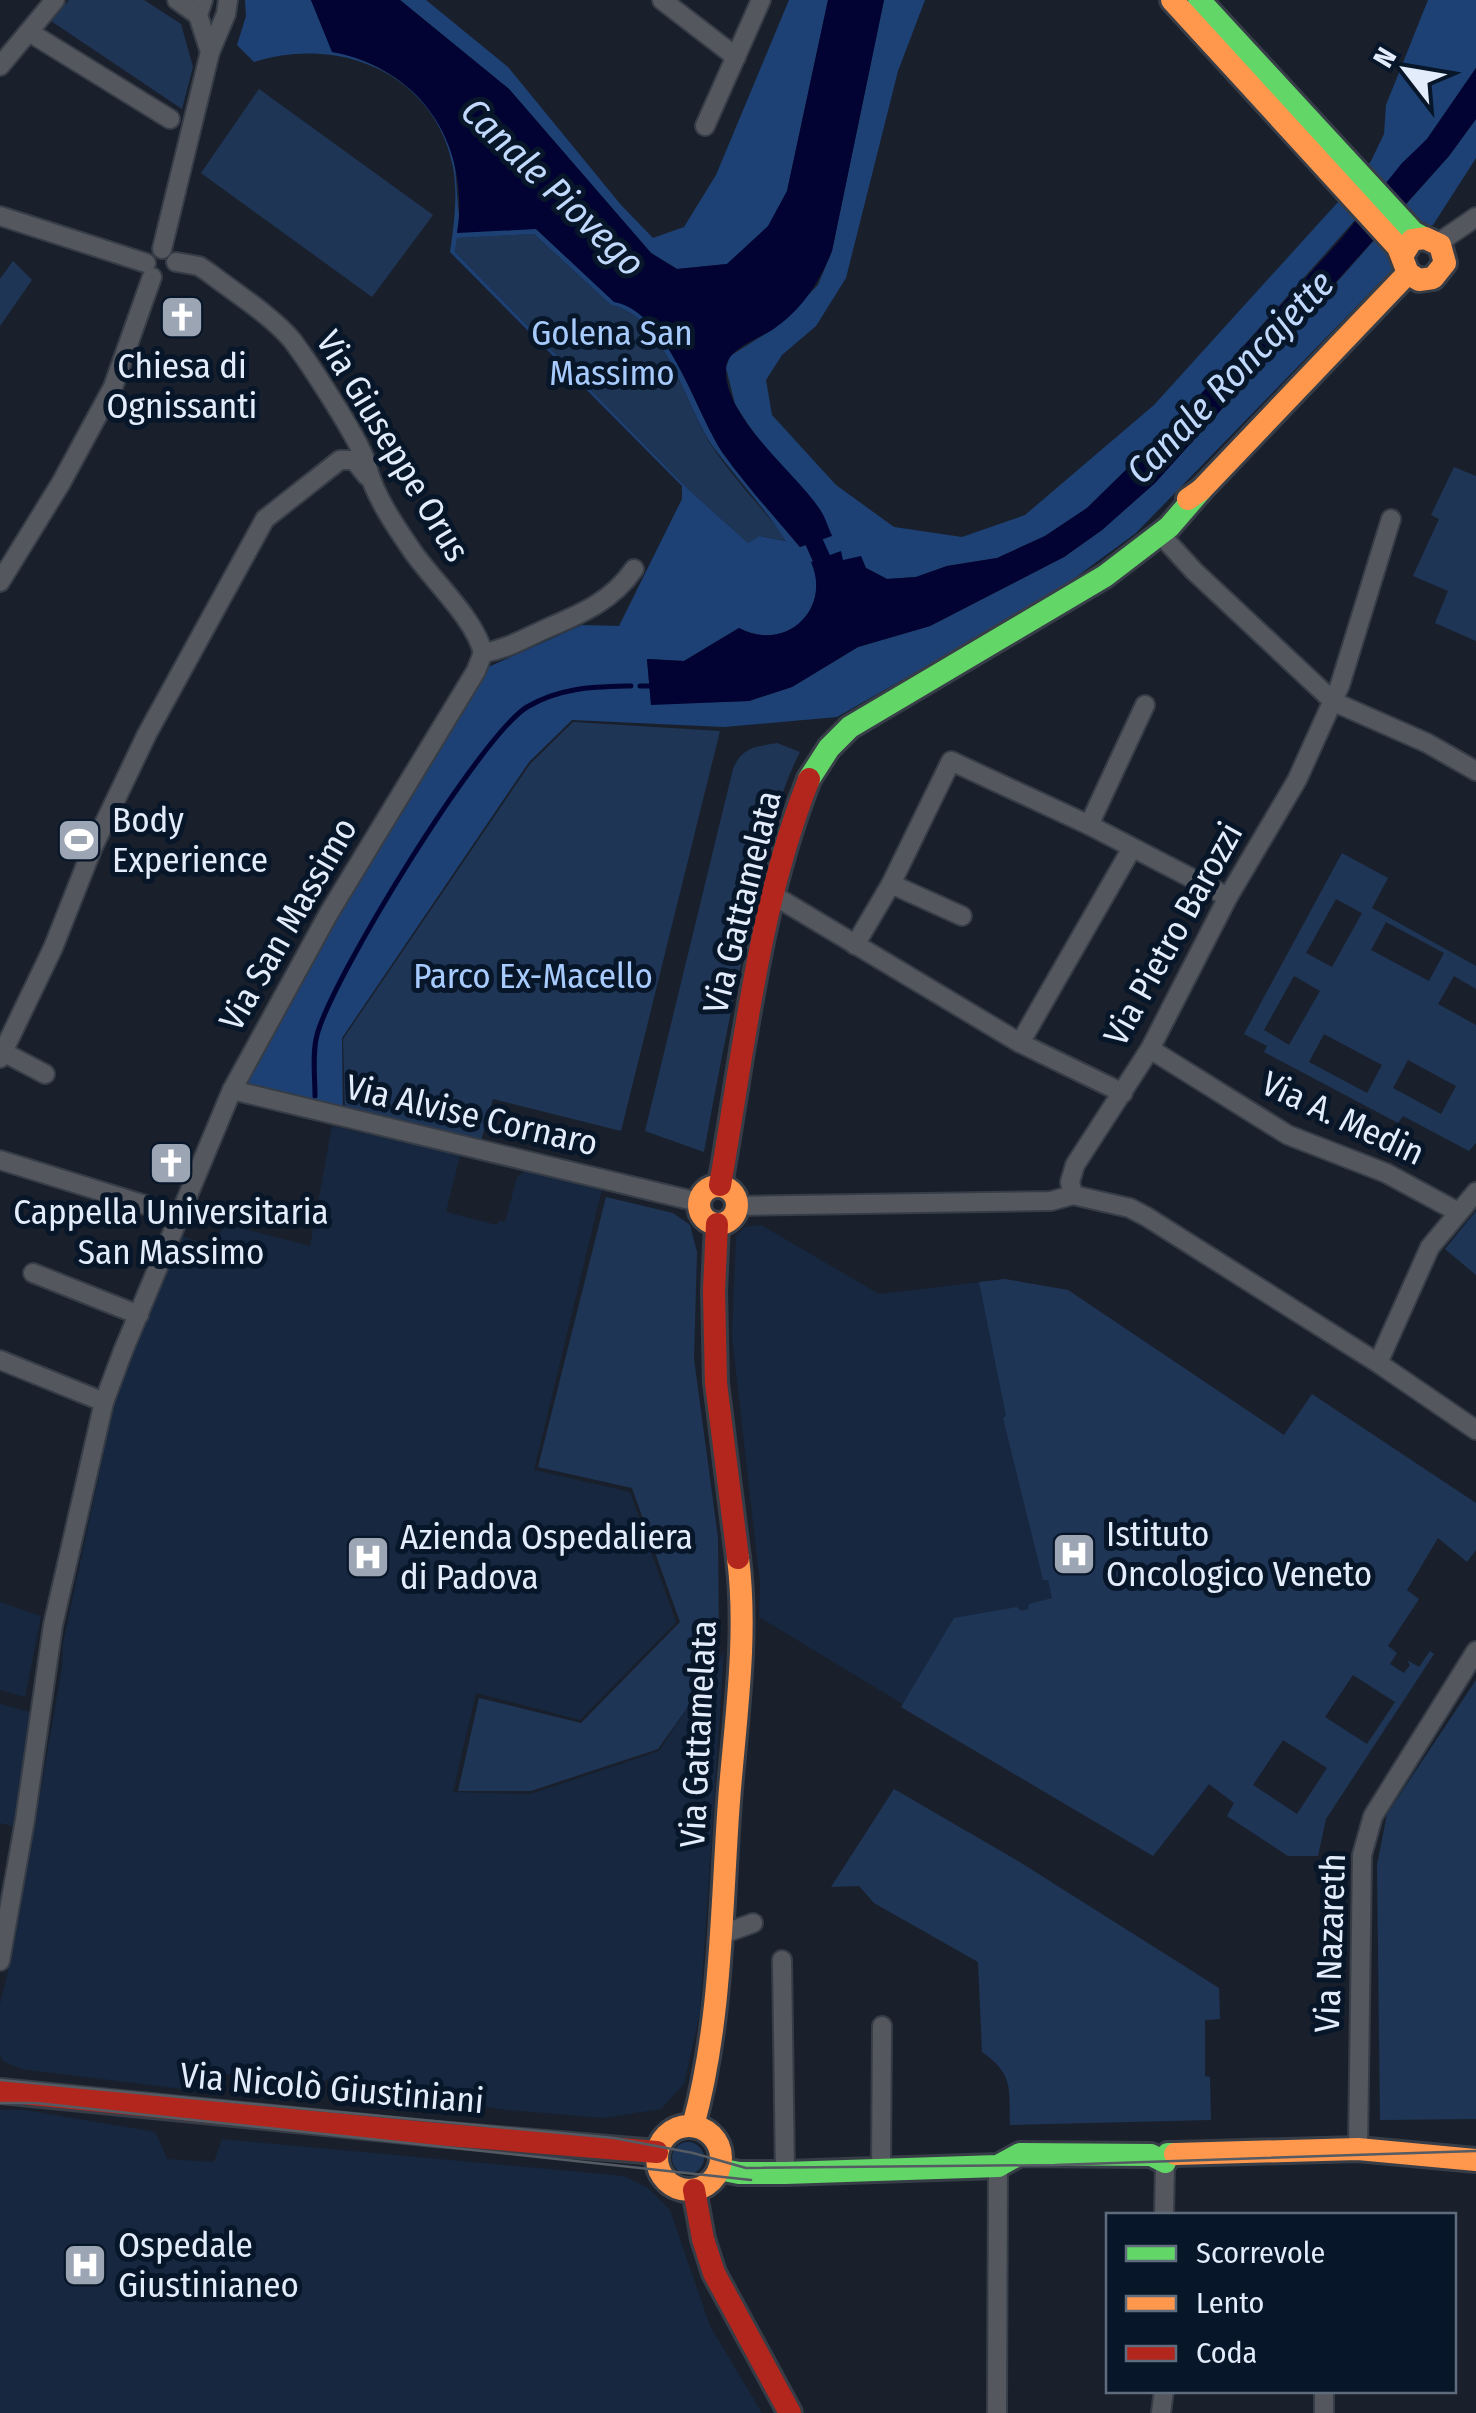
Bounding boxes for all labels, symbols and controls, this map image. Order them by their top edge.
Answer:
north arrow [1356,20,1456,120]
text: N [1367,42,1403,73]
water label: Canale Piovego [452,88,654,286]
water label: Canale Roncajette [1117,261,1343,493]
church icon: Chiesa di Ognissanti [159,294,205,340]
park label: Golena San Massimo [531,312,693,394]
street label: Via Giuseppe Orus [308,323,478,569]
place label: Chiesa di Ognissanti [107,345,257,427]
street label: Via Gattamelata [694,786,790,1018]
place label: Body Experience [112,799,268,881]
street label: Via San Massimo [210,810,366,1038]
street label: Via Pietro Barozzi [1095,815,1251,1053]
sports icon: Body Experience [56,817,102,863]
park label: Parco Ex-Macello [413,955,653,997]
street label: Via A. Medin [1255,1062,1431,1174]
street label: Via Alvise Cornaro [342,1066,602,1164]
church icon: Cappella Universitaria San Massimo [148,1140,194,1186]
place label: Cappella Universitaria San Massimo [13,1191,329,1273]
place label: Istituto Oncologico Veneto [1106,1513,1372,1595]
place label: Azienda Ospedaliera di Padova [400,1516,693,1598]
hospital icon: Istituto Oncologico Veneto [1051,1531,1097,1577]
hospital icon: Azienda Ospedaliera di Padova [345,1534,391,1580]
street label: Via Gattamelata [671,1619,725,1849]
street label: Via Nazareth [1306,1853,1354,2033]
street label: Via Nicolò Giustiniani [178,2054,486,2122]
legend [1106,2213,1456,2393]
place label: Ospedale Giustinianeo [118,2224,299,2306]
text: Scorrevole [1196,2235,1325,2271]
hospital icon: Ospedale Giustinianeo [62,2242,108,2288]
text: Lento [1196,2285,1264,2321]
text: Coda [1196,2335,1257,2371]

